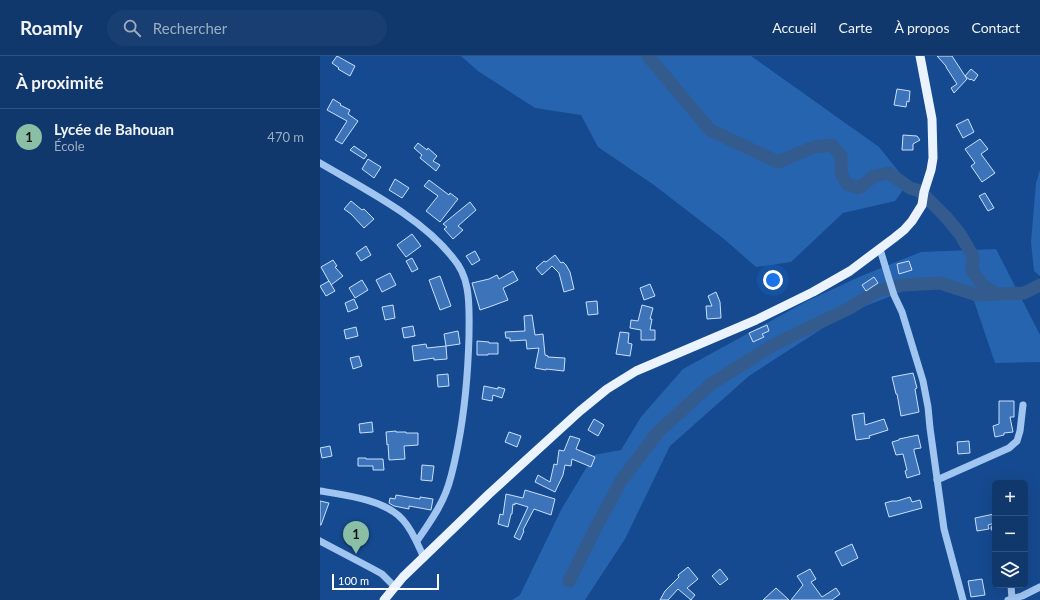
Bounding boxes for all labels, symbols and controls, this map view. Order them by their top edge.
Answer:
search box [107,10,387,46]
text: Roamly [20,16,83,39]
icon: search [121,17,143,39]
text: Rechercher [153,19,227,37]
text: Accueil [772,19,817,36]
text: Carte [839,19,872,36]
text: À propos [894,19,949,36]
text: Contact [971,19,1020,36]
text: À proximité [16,72,104,93]
text: Lycée de Bahouan [54,120,174,138]
text: 1 [25,129,33,145]
text: 470 m [267,129,304,145]
text: École [54,138,85,154]
your location [763,270,783,290]
map controls [992,480,1028,588]
button: + [992,480,1028,516]
button: − [992,516,1028,552]
pin: 1 [343,521,369,554]
button: layers [992,552,1028,588]
scale bar [332,572,439,591]
text: 100 m [338,574,369,587]

